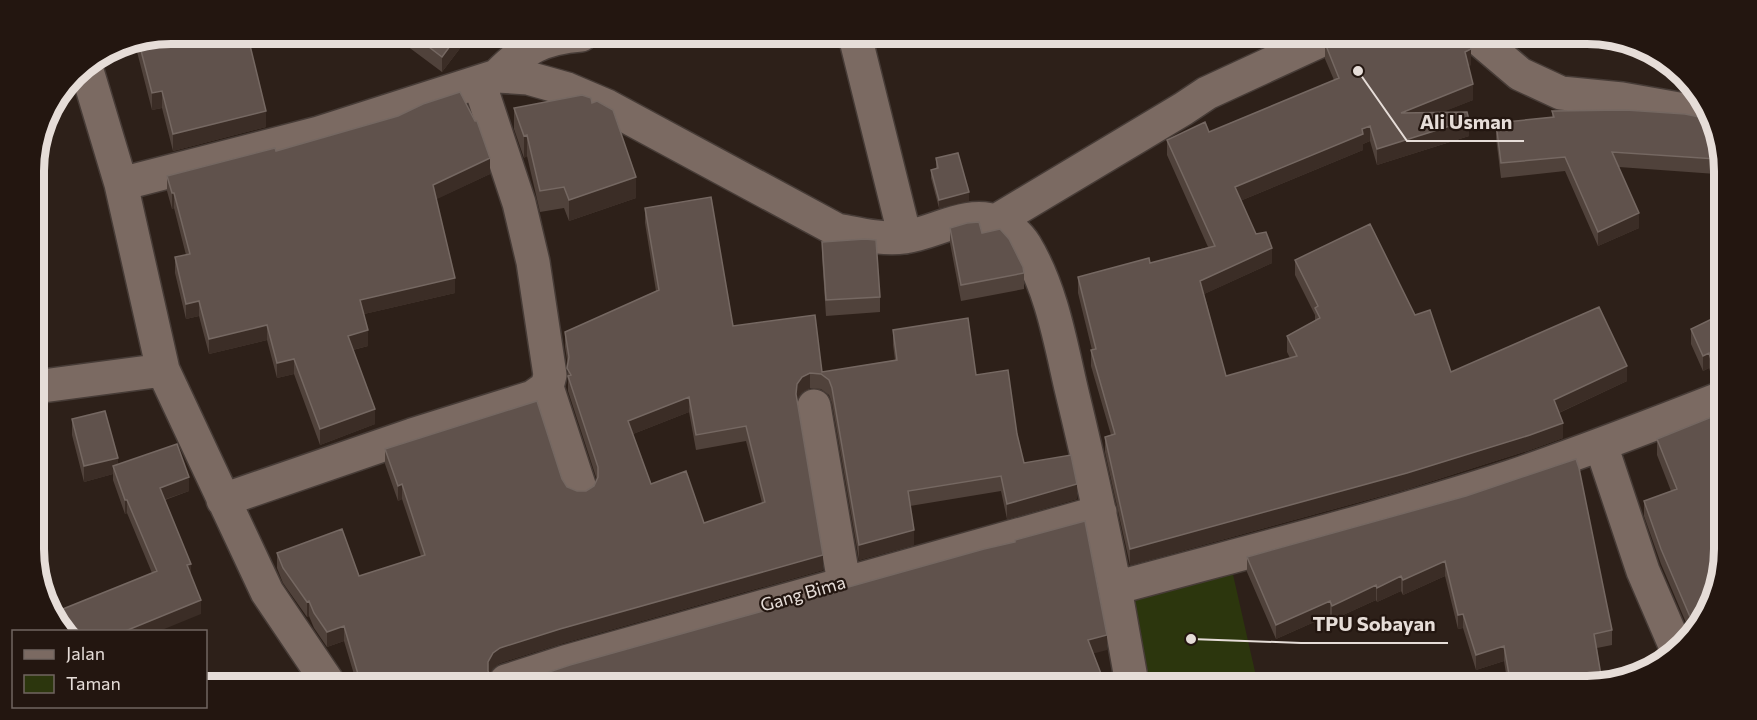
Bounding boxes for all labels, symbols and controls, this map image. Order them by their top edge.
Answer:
callout: Ali Usman [1407,103,1524,141]
text: Ali Usman [1420,109,1512,133]
street label: Gang Bima [758,570,848,616]
callout: TPU Sobayan [1301,605,1448,643]
text: TPU Sobayan [1312,611,1436,635]
legend [12,630,207,708]
text: Jalan [66,642,105,664]
text: Taman [66,672,121,694]

